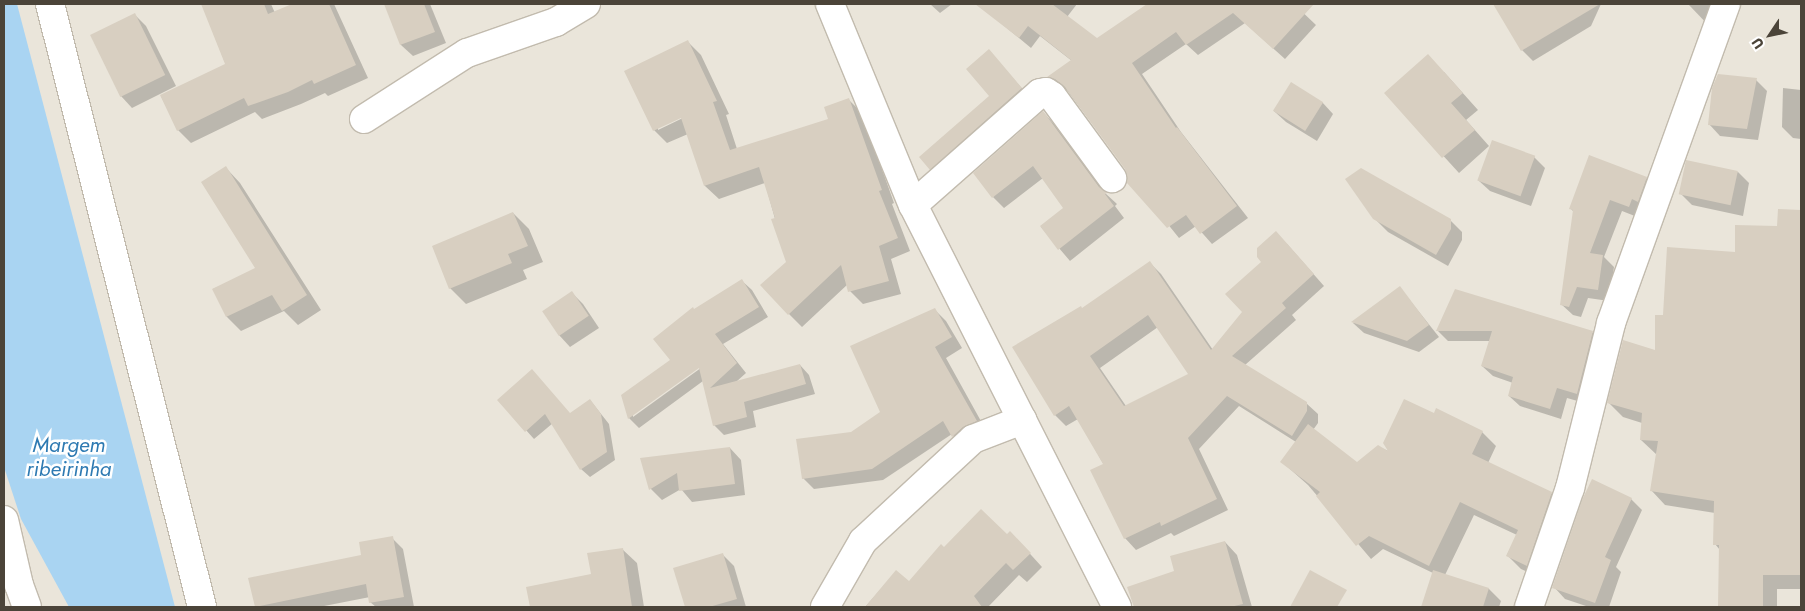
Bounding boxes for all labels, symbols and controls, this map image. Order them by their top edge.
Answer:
north arrow [1745,10,1795,60]
text: U [1747,34,1769,53]
water label: Margem ribeirinha [27,432,111,482]

